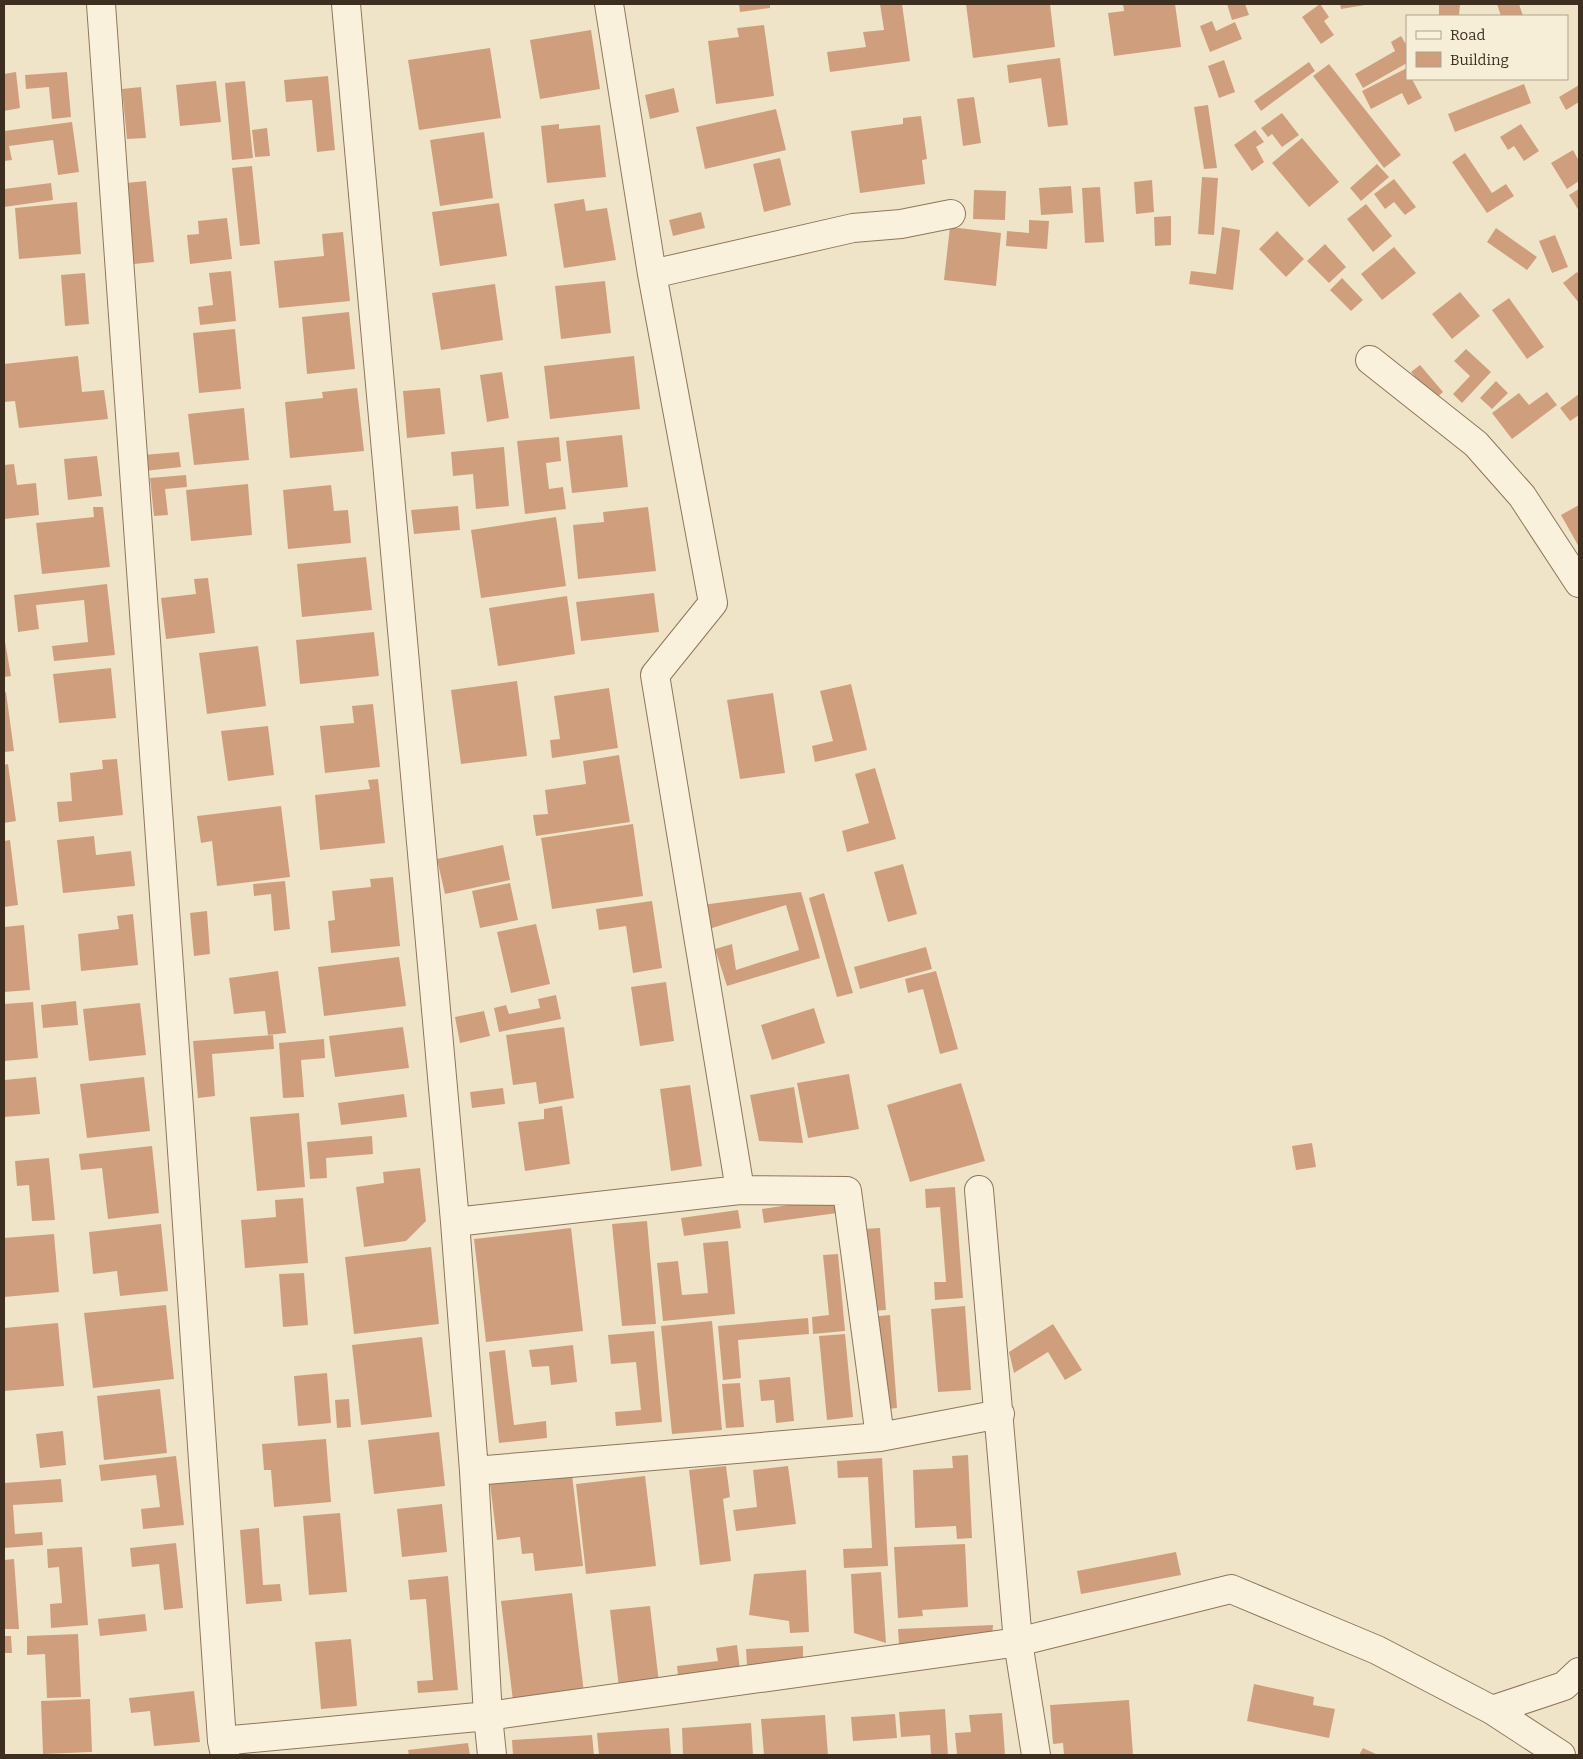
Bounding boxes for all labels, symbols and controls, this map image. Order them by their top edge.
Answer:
legend [1406,15,1568,80]
text: Road [1450,26,1485,44]
text: Building [1450,51,1509,69]

